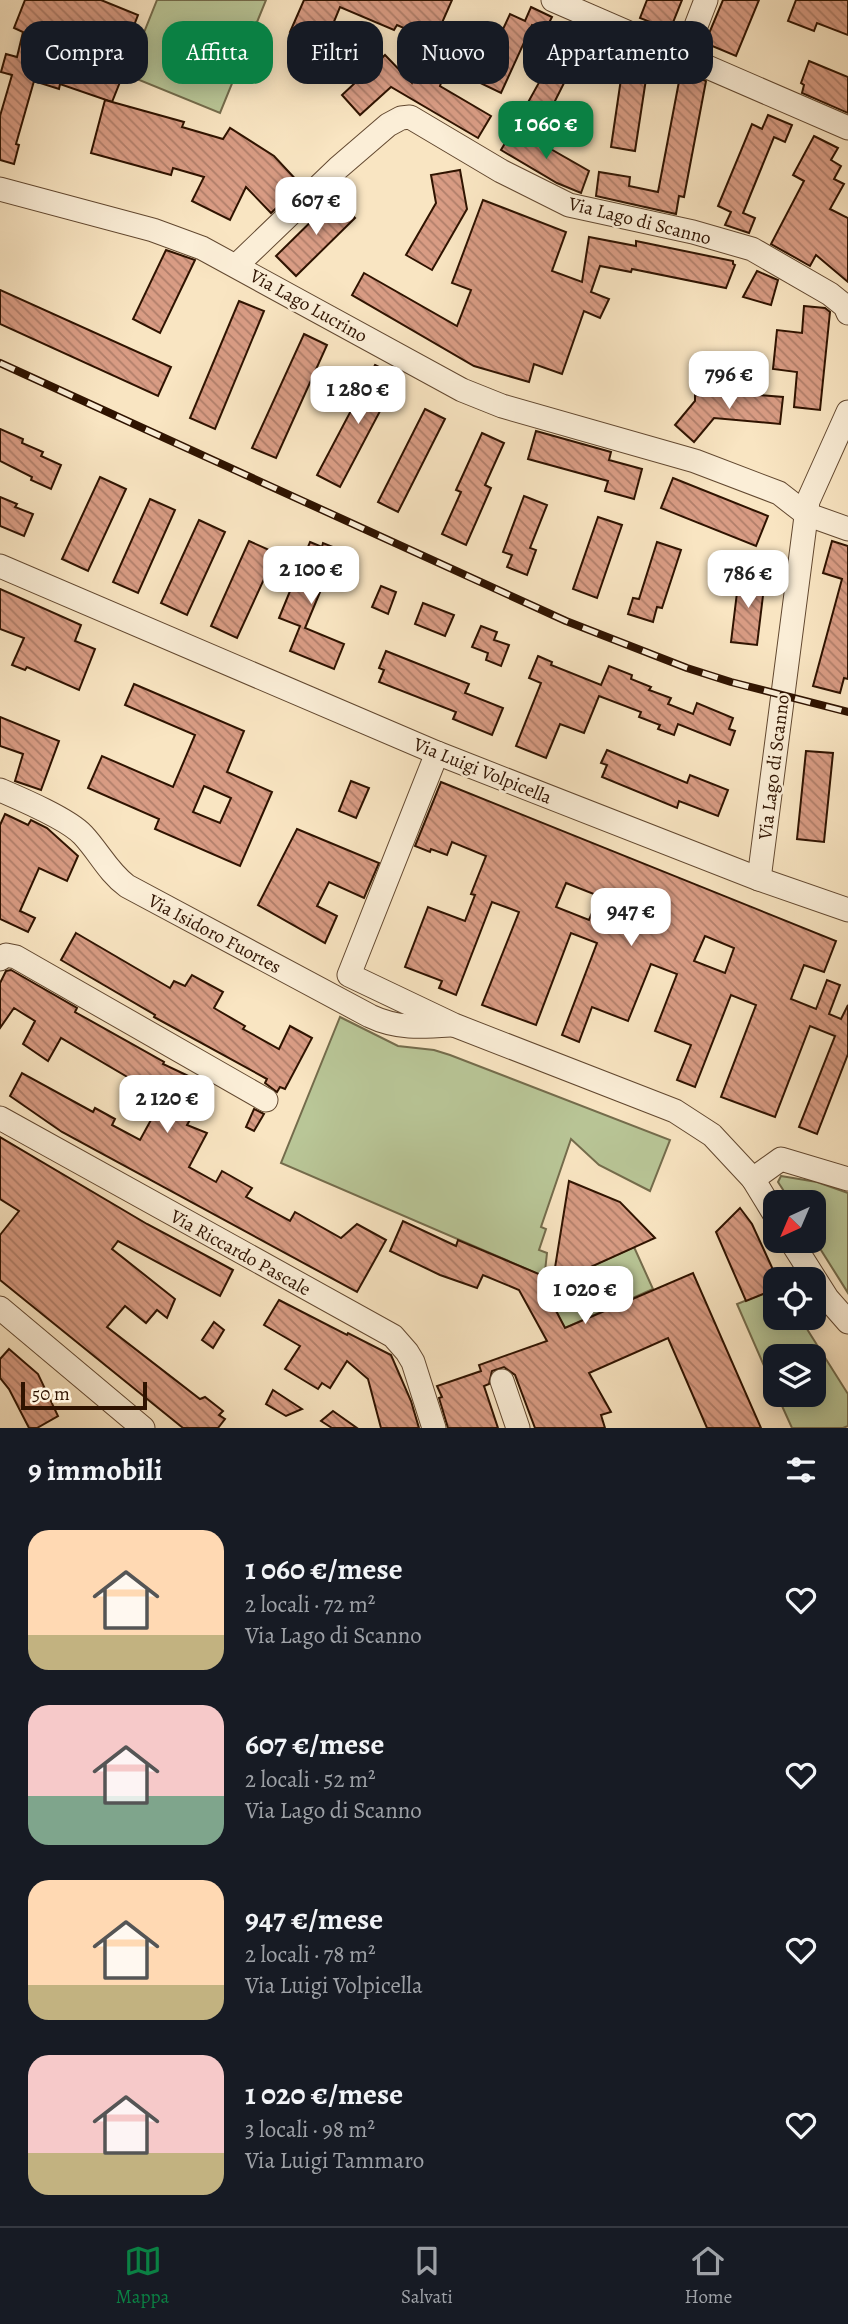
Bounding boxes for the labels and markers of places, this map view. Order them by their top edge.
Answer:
pin: 1 060 € [481,102,611,161]
pin: 607 € [267,177,365,237]
pin: 796 € [680,352,778,411]
pin: 1 280 € [293,366,423,426]
pin: 2 100 € [246,546,376,606]
pin: 786 € [699,550,797,610]
pin: 947 € [582,888,680,948]
pin: 2 120 € [102,1076,232,1135]
pin: 1 020 € [520,1266,650,1326]

